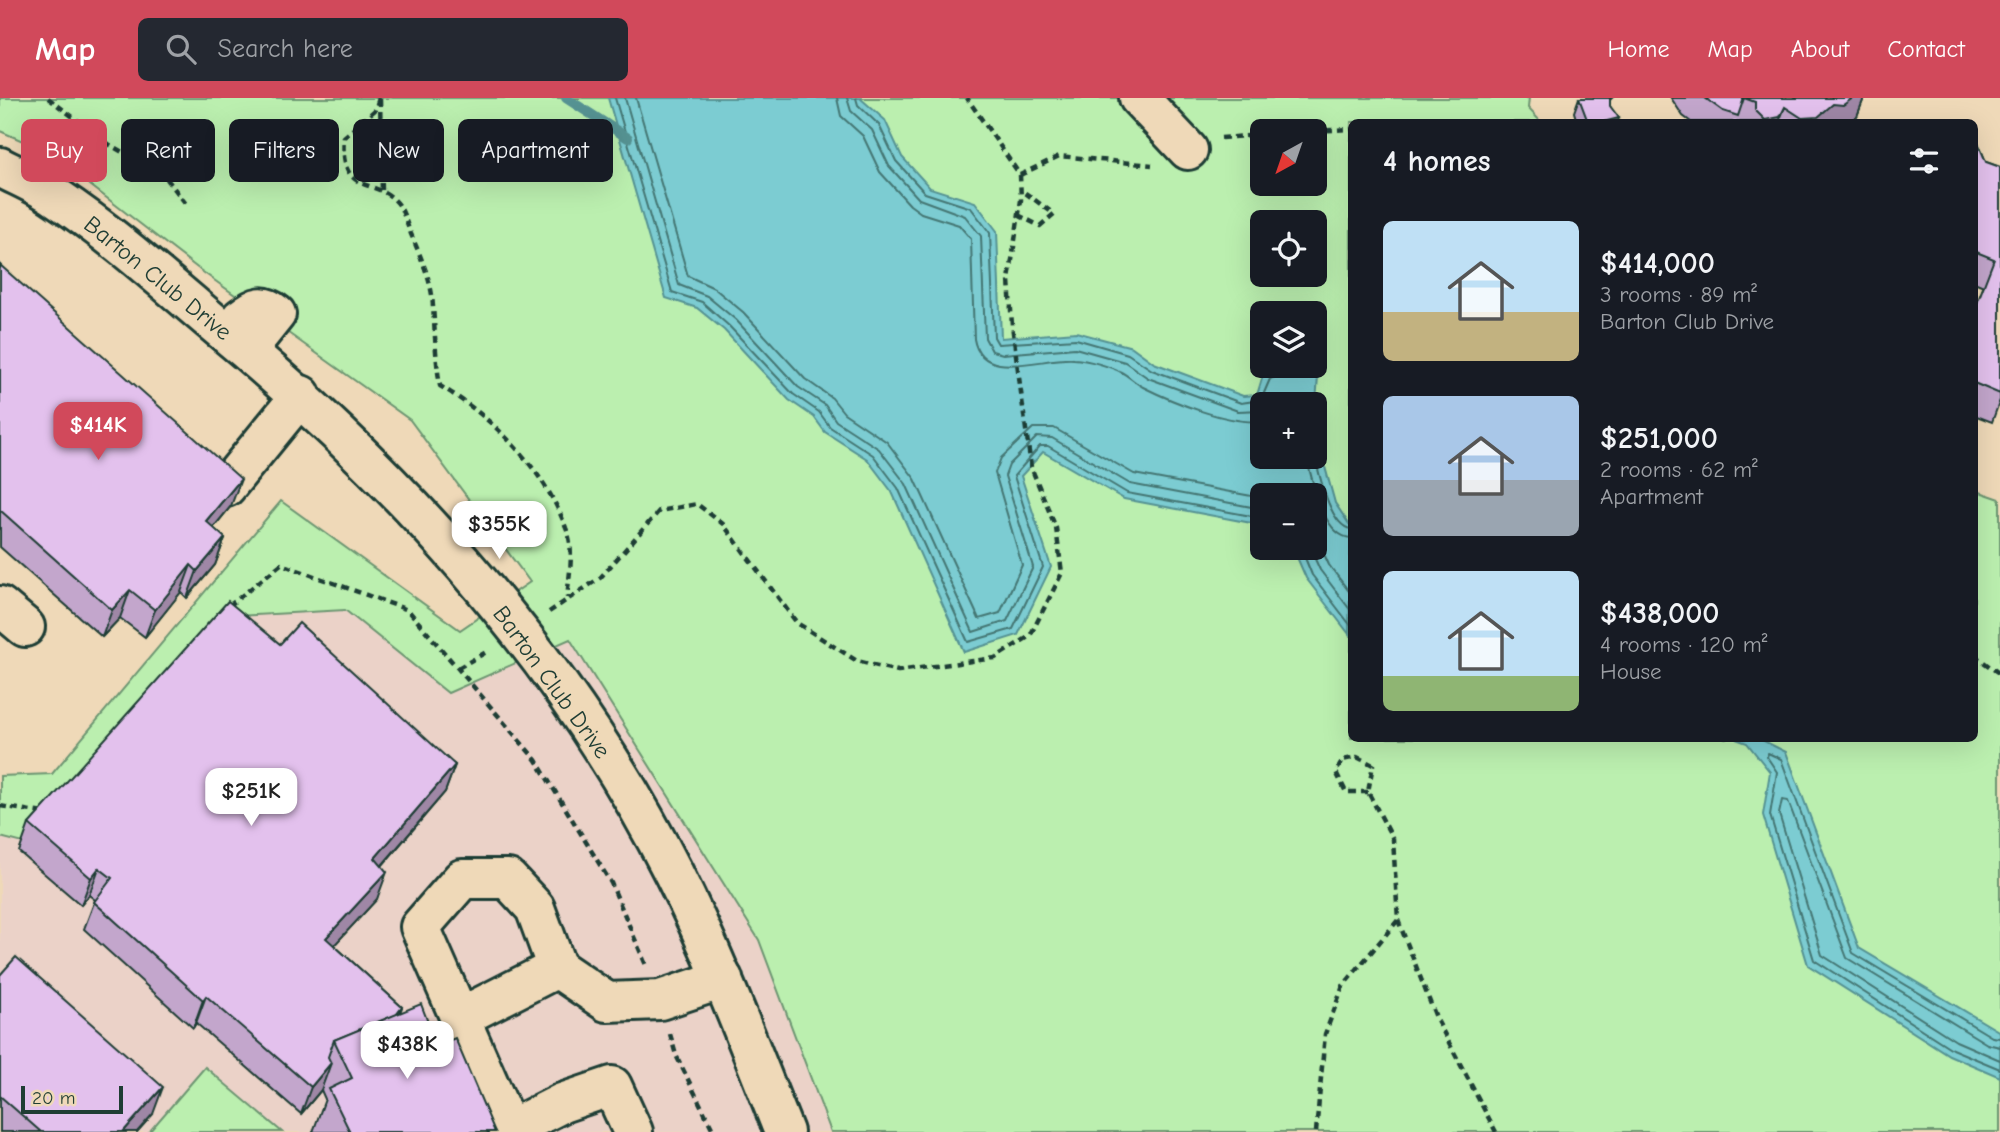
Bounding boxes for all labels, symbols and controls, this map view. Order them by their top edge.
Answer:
search box [138,18,628,81]
text: Map [35,30,96,68]
icon: search [162,30,200,68]
text: Search here [218,34,353,64]
text: Home [1608,35,1669,63]
text: Map [1707,35,1753,63]
text: About [1791,35,1849,63]
text: Contact [1887,35,1965,63]
chip: Buy [21,119,107,182]
chip: Rent [121,119,215,182]
chip: Filters [229,119,339,182]
chip: New [353,119,444,182]
chip: Apartment [458,119,613,182]
north arrow [1250,119,1326,196]
map controls [1250,119,1327,560]
icon: filters [1905,142,1943,180]
text: 4 homes [1383,144,1490,179]
street label: Barton Club Drive [79,210,237,346]
button: locate [1250,210,1327,287]
text: $414,000 [1600,246,1715,281]
icon: home [1439,249,1523,333]
text: 3 rooms · 89 m² [1600,281,1757,308]
button: layers [1250,301,1327,378]
text: Barton Club Drive [1600,308,1774,335]
button: + [1250,392,1327,469]
pin: $414K [49,402,147,462]
text: $414K [69,411,127,438]
text: $251,000 [1600,421,1718,456]
icon: home [1439,424,1523,508]
text: 2 rooms · 62 m² [1600,456,1758,483]
button: − [1250,483,1327,560]
text: Apartment [1600,483,1703,510]
pin: $355K [450,502,548,561]
text: $355K [468,510,530,537]
text: $438,000 [1600,596,1720,631]
icon: home [1439,599,1523,683]
street label: Barton Club Drive [487,600,617,764]
text: 4 rooms · 120 m² [1600,631,1767,658]
text: House [1600,658,1662,685]
pin: $251K [202,768,300,828]
text: $251K [221,777,281,804]
pin: $438K [358,1021,456,1081]
text: $438K [377,1030,437,1057]
scale bar [21,1083,122,1115]
text: 20 m [32,1087,76,1109]

